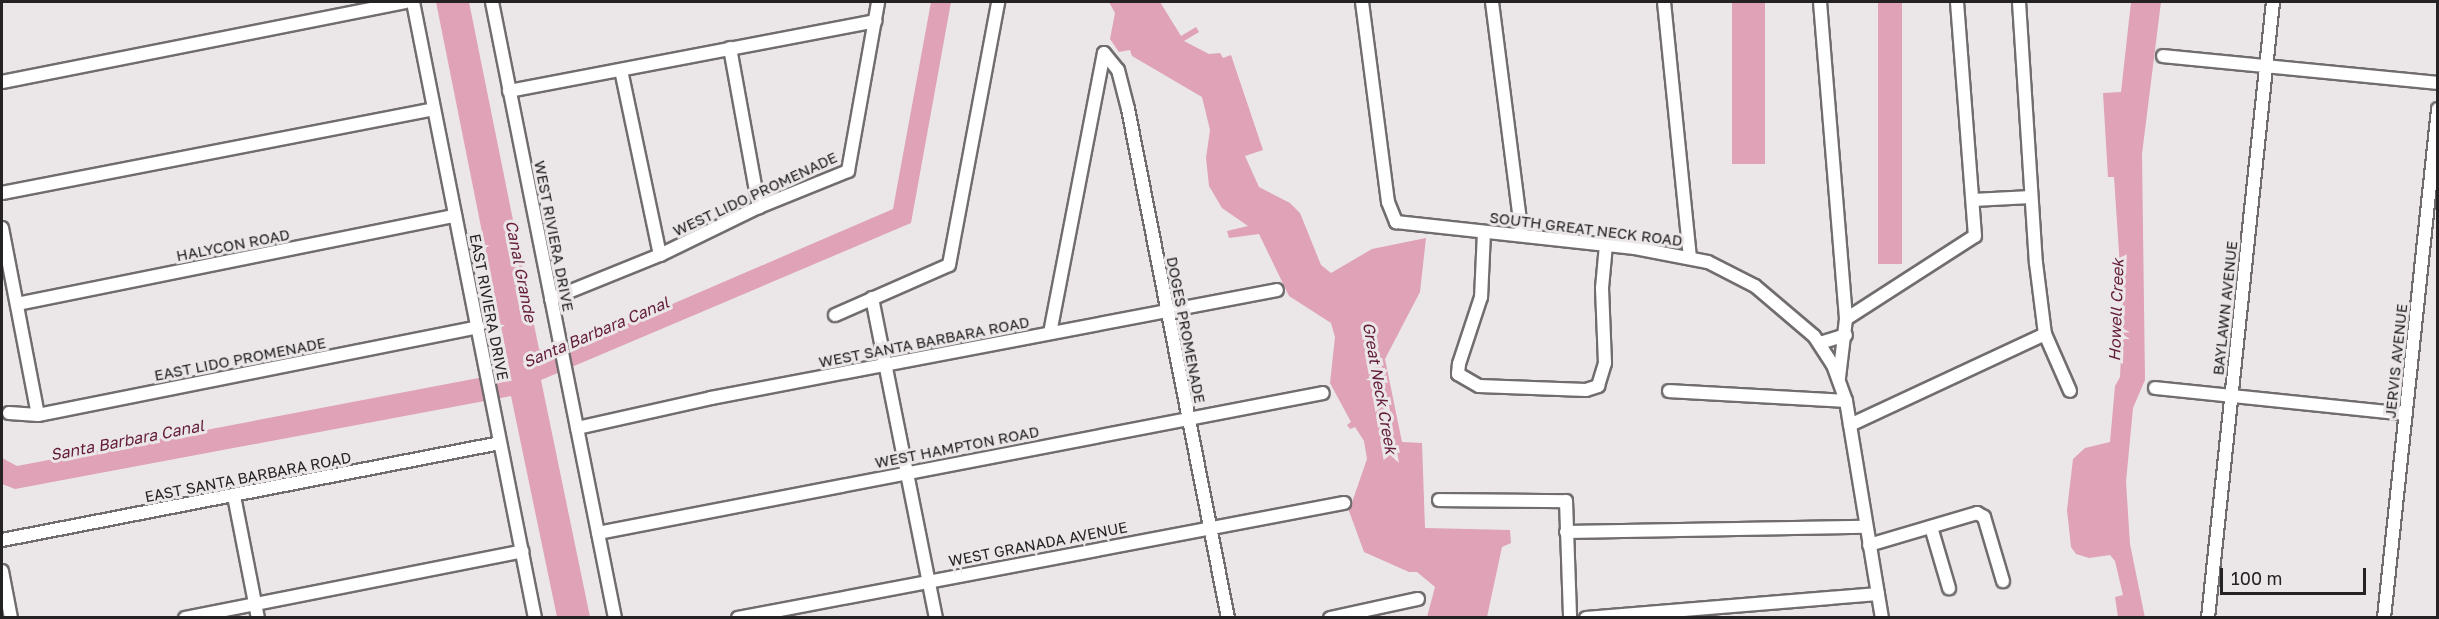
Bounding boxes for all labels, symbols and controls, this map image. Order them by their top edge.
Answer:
street label: WEST LIDO PROMENADE [670,148,840,240]
street label: WEST RIVIERA DRIVE [531,159,577,313]
street label: SOUTH GREAT NECK ROAD [1489,208,1683,250]
water label: Canal Grande [502,218,540,324]
street label: HALYCON ROAD [175,225,291,265]
street label: EAST RIVIERA DRIVE [466,232,512,382]
street label: BAYLAWN AVENUE [2209,240,2241,376]
street label: DOGES PROMENADE [1163,255,1209,405]
water label: Howell Creek [2105,258,2127,362]
water label: Santa Barbara Canal [520,293,672,371]
street label: JERVIS AVENUE [2381,303,2411,419]
street label: WEST SANTA BARBARA ROAD [817,313,1031,371]
water label: Great Neck Creek [1359,321,1401,455]
street label: EAST LIDO PROMENADE [153,334,327,384]
water label: Santa Barbara Canal [48,416,206,464]
street label: WEST HAMPTON ROAD [873,422,1041,472]
street label: EAST SANTA BARBARA ROAD [143,448,353,506]
street label: WEST GRANADA AVENUE [947,518,1129,570]
scale bar [2223,556,2368,594]
text: 100 m [2231,567,2282,589]

